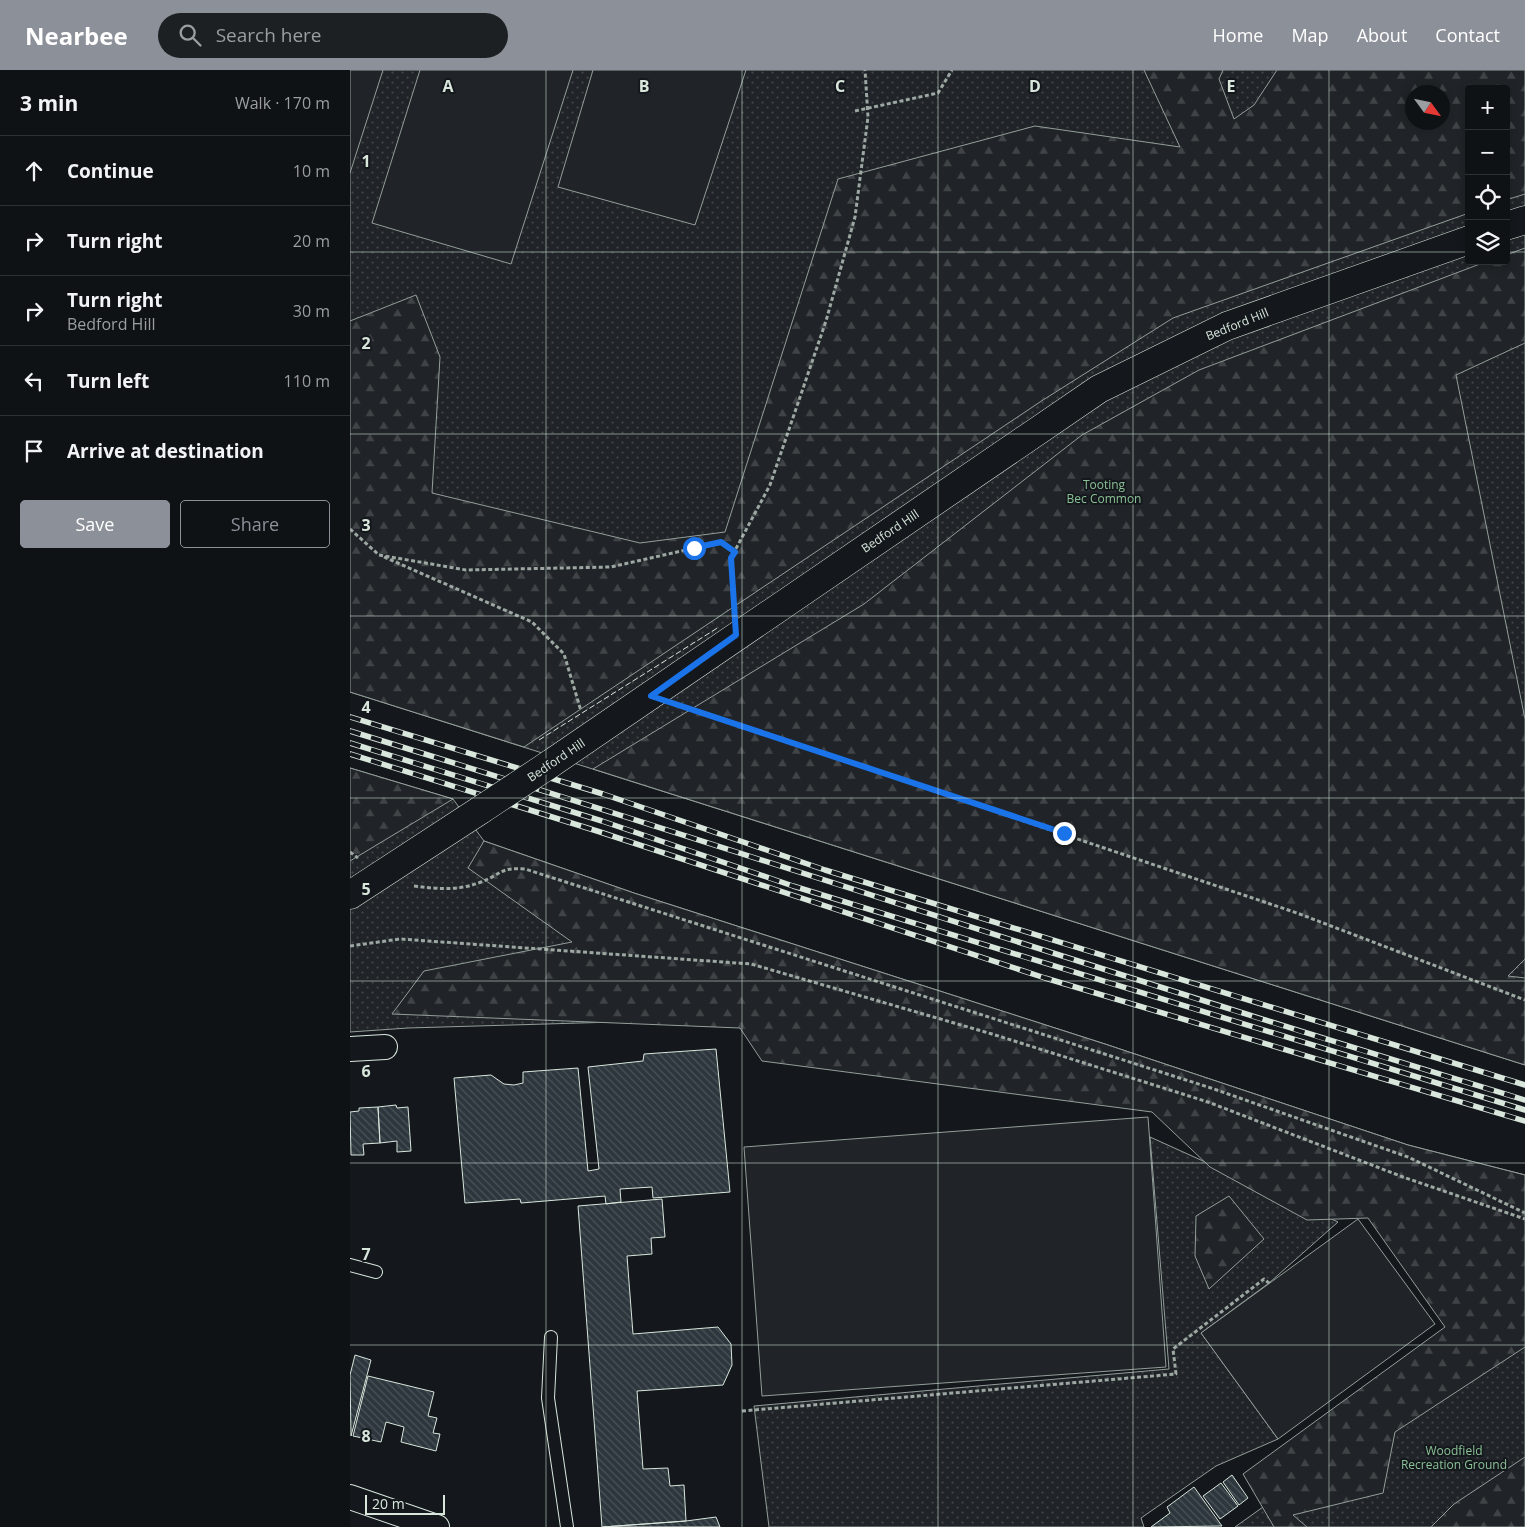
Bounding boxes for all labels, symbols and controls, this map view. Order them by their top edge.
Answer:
search box [158,13,508,58]
text: Nearbee [25,19,128,52]
icon: search [176,21,204,49]
text: Search here [216,22,322,48]
text: Home [1213,23,1263,47]
text: Map [1291,23,1329,47]
text: About [1357,23,1407,47]
text: Contact [1435,23,1500,47]
text: A [442,75,454,97]
text: B [639,75,649,97]
text: C [835,75,845,97]
text: D [1029,75,1041,97]
text: E [1227,75,1236,97]
north arrow [1405,85,1450,130]
map controls [1465,85,1510,265]
button: + [1465,85,1510,130]
text: 3 min [20,89,78,117]
text: Walk · 170 m [235,92,330,114]
button: − [1465,130,1510,175]
text: 1 [361,150,371,172]
icon: ahead [20,157,48,185]
text: Continue [67,158,154,184]
text: 10 m [293,160,330,182]
button: locate [1465,175,1510,220]
button: layers [1465,220,1510,265]
icon: right [20,227,48,255]
text: Turn right [67,228,162,254]
text: 20 m [293,230,330,252]
text: Turn right [67,287,162,313]
icon: right [20,297,48,325]
text: 30 m [293,300,330,322]
street label: Bedford Hill [1203,304,1271,344]
text: Bedford Hill [67,313,156,335]
text: 2 [361,332,371,354]
icon: left [20,367,48,395]
text: Turn left [67,368,149,394]
text: 110 m [284,370,330,392]
icon: arrive [20,437,48,465]
text: Arrive at destination [67,438,264,464]
park label: Tooting Bec Common [1067,476,1141,507]
button: Save [20,500,170,548]
button: Share [180,500,330,548]
street label: Bedford Hill [858,505,922,557]
text: 3 [361,514,371,536]
route start [683,537,706,560]
text: 4 [361,696,371,718]
street label: Bedford Hill [524,734,588,786]
route end [1053,822,1076,845]
text: 5 [361,878,371,900]
text: 6 [361,1060,371,1082]
text: 7 [361,1243,371,1265]
text: 8 [361,1425,371,1447]
park label: Woodfield Recreation Ground [1401,1442,1507,1473]
scale bar [365,1492,445,1515]
text: 20 m [372,1494,405,1513]

